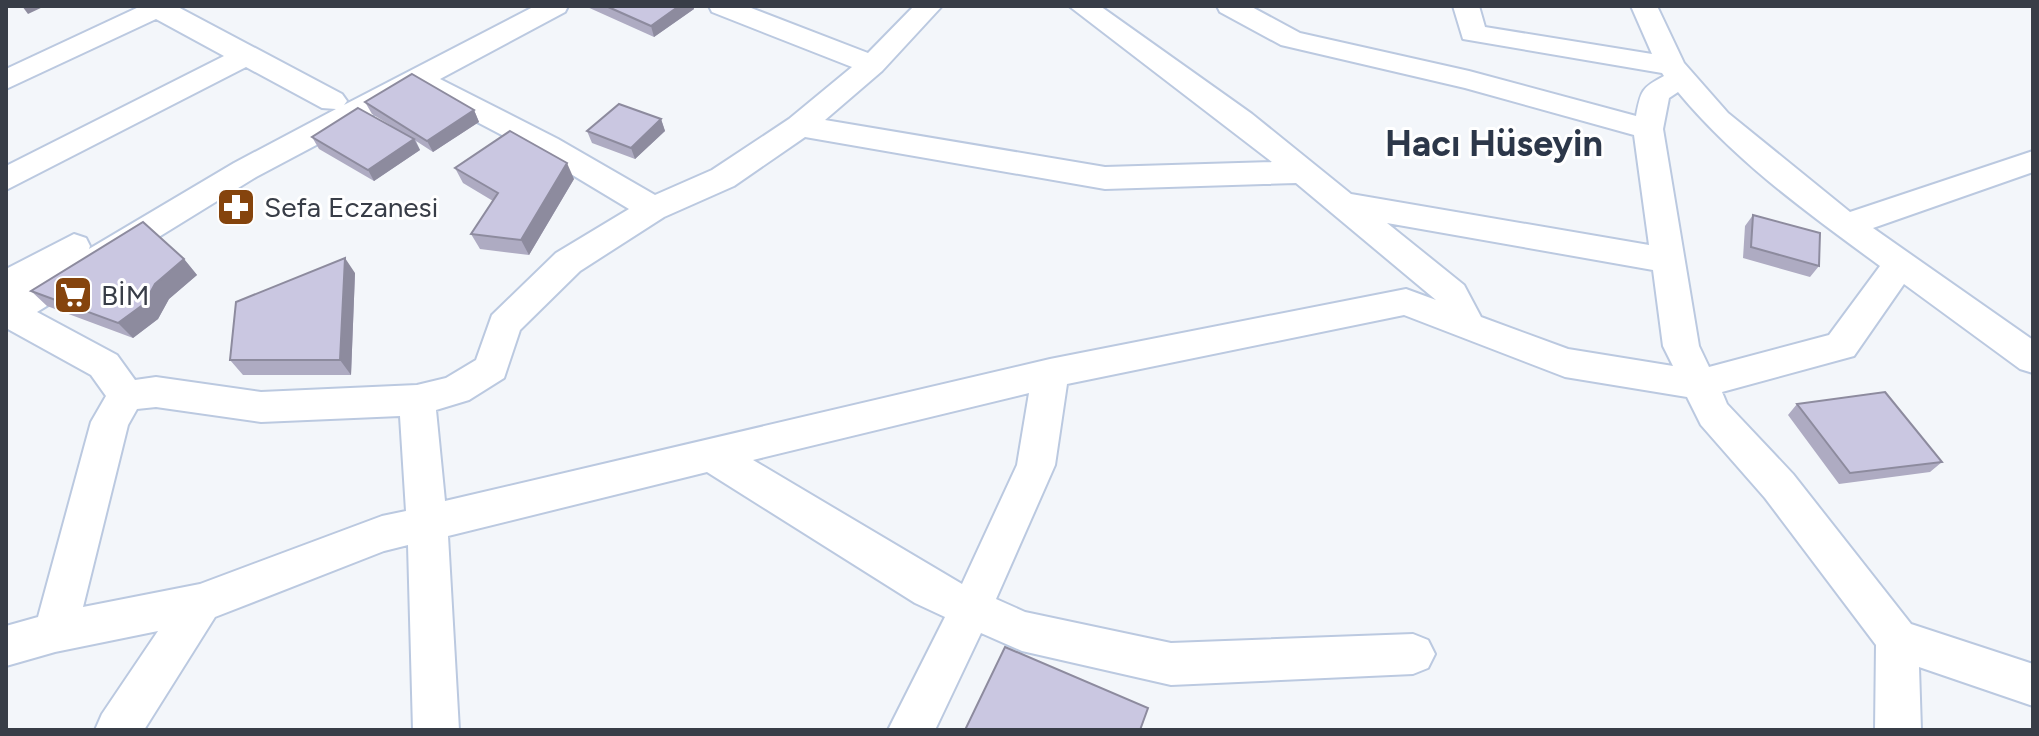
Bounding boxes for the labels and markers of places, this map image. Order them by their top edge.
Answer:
pharmacy icon: Sefa Eczanesi [215,186,257,228]
place label: Sefa Eczanesi [264,190,438,224]
supermarket icon: BİM [52,274,94,316]
place label: BİM [101,278,149,312]

